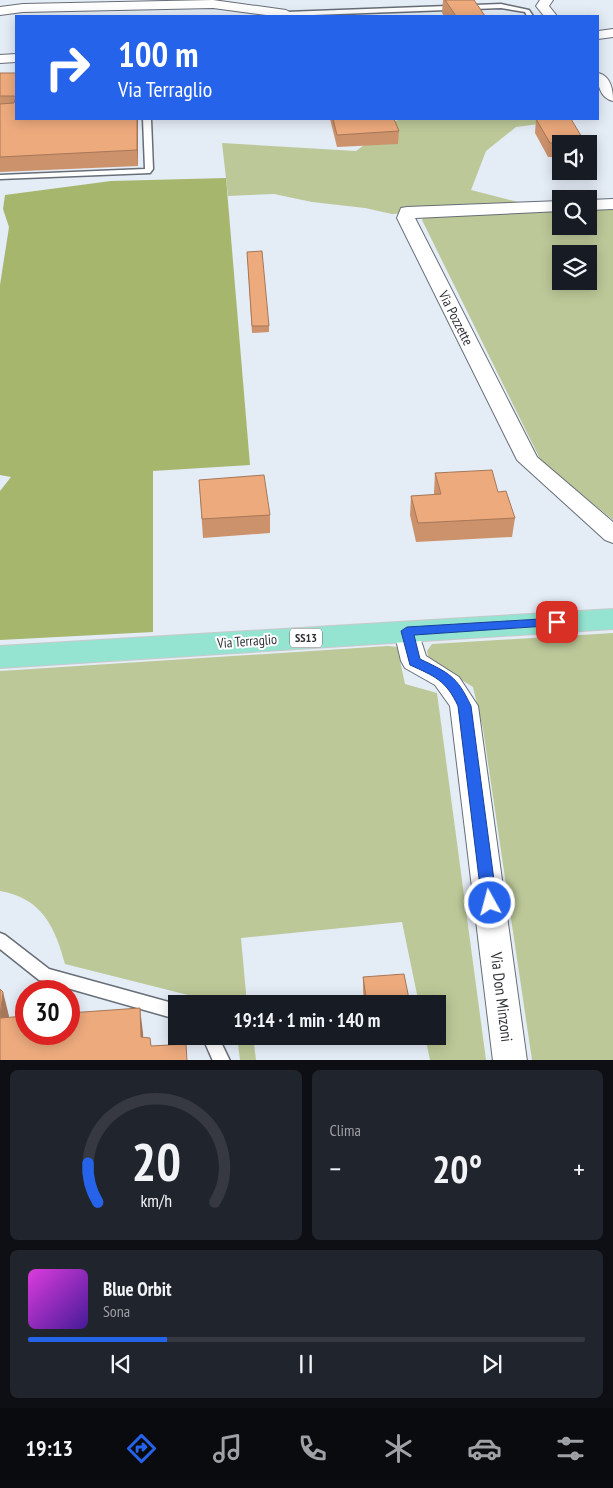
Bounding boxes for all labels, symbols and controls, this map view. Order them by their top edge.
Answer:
text: 100 m [118,31,199,77]
icon: right [35,35,100,100]
text: Via Terraglio [118,75,212,103]
map controls [552,135,597,290]
button: sound [552,135,597,180]
button: search [552,190,597,235]
button: layers [552,245,597,290]
street label: Via Pozzette [434,287,477,349]
pin [536,601,578,643]
icon: arrive [543,608,571,636]
road number: SS13 [290,628,322,648]
street label: Via Terraglio [215,630,278,652]
position arrow [463,876,515,928]
street label: Via Don Minzoni [486,950,517,1043]
speed limit sign: 30 [15,980,80,1045]
text: 19:14 · 1 min · 140 m [234,1008,380,1032]
text: Clima [330,1120,361,1140]
text: 20 [131,1128,181,1195]
text: 20° [432,1144,482,1193]
text: − [330,1150,341,1187]
text: + [573,1150,585,1187]
text: km/h [140,1189,172,1212]
text: Blue Orbit [103,1277,172,1301]
text: Sona [103,1301,130,1321]
icon: previous [107,1350,135,1378]
icon: pause [292,1350,320,1378]
icon: next [478,1350,506,1378]
icon: directions [124,1431,159,1466]
icon: music [210,1431,245,1466]
icon: phone [295,1431,330,1466]
icon: climate [381,1431,416,1466]
icon: car [467,1431,502,1466]
icon: filters [553,1431,588,1466]
text: 19:13 [25,1434,73,1462]

